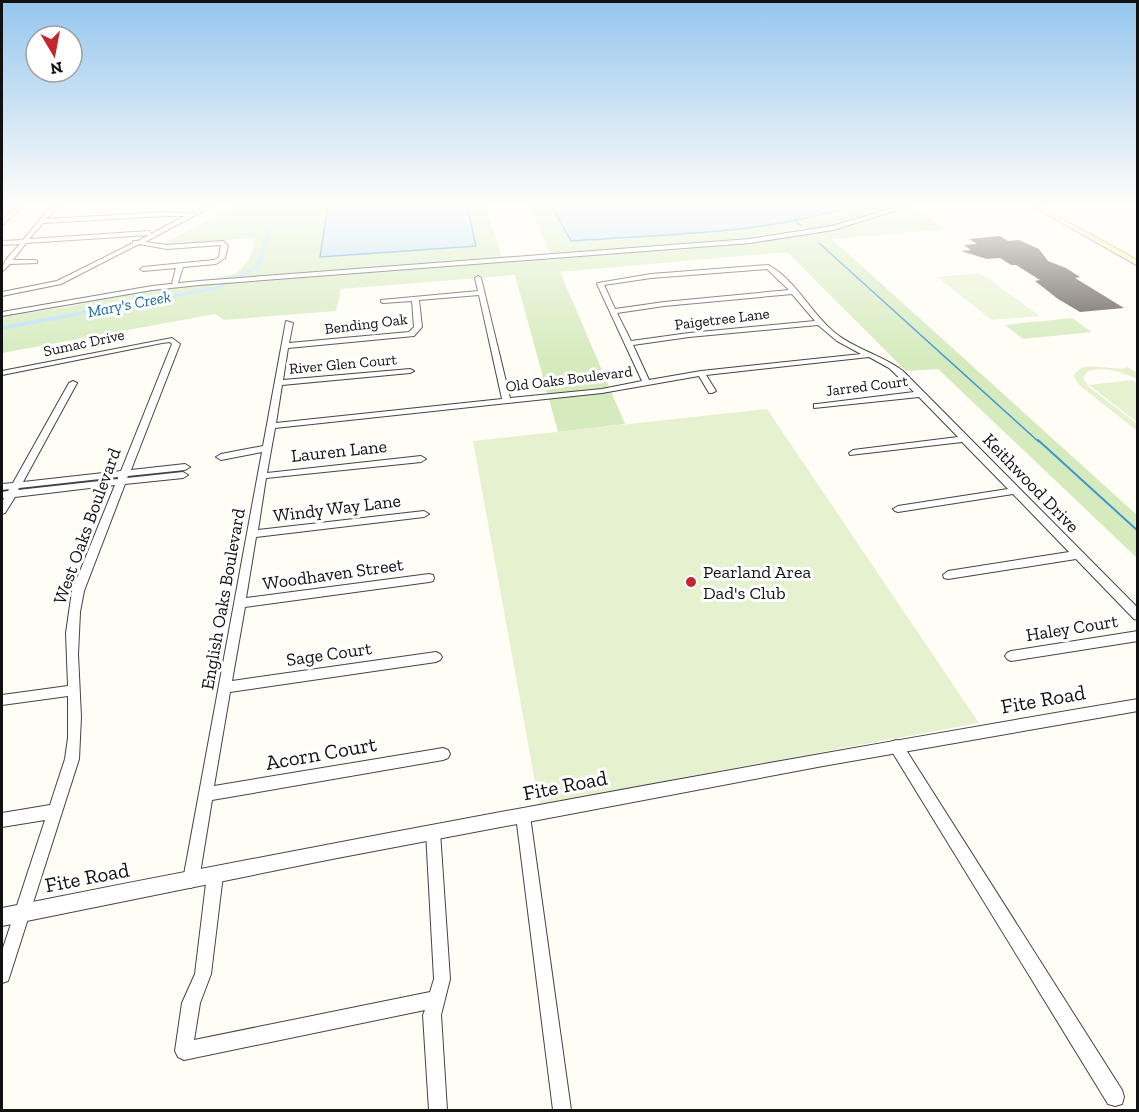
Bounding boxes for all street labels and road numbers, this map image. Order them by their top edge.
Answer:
street label: Paigetree Lane [673,304,771,334]
street label: Bending Oak [324,310,409,338]
street label: Sumac Drive [42,326,126,360]
street label: River Glen Court [288,350,398,378]
street label: Old Oaks Boulevard [505,362,634,396]
street label: Jarred Court [825,372,910,400]
street label: Keithwood Drive [978,429,1084,537]
street label: Lauren Lane [290,435,388,467]
street label: West Oaks Boulevard [49,445,126,607]
street label: Windy Way Lane [272,489,402,527]
street label: English Oaks Boulevard [196,506,250,691]
street label: Woodhaven Street [261,553,405,595]
street label: Haley Court [1024,610,1120,646]
street label: Sage Court [285,637,373,671]
street label: Fite Road [999,679,1088,719]
street label: Acorn Court [264,731,379,775]
street label: Fite Road [521,765,610,805]
street label: Fite Road [43,857,132,897]

